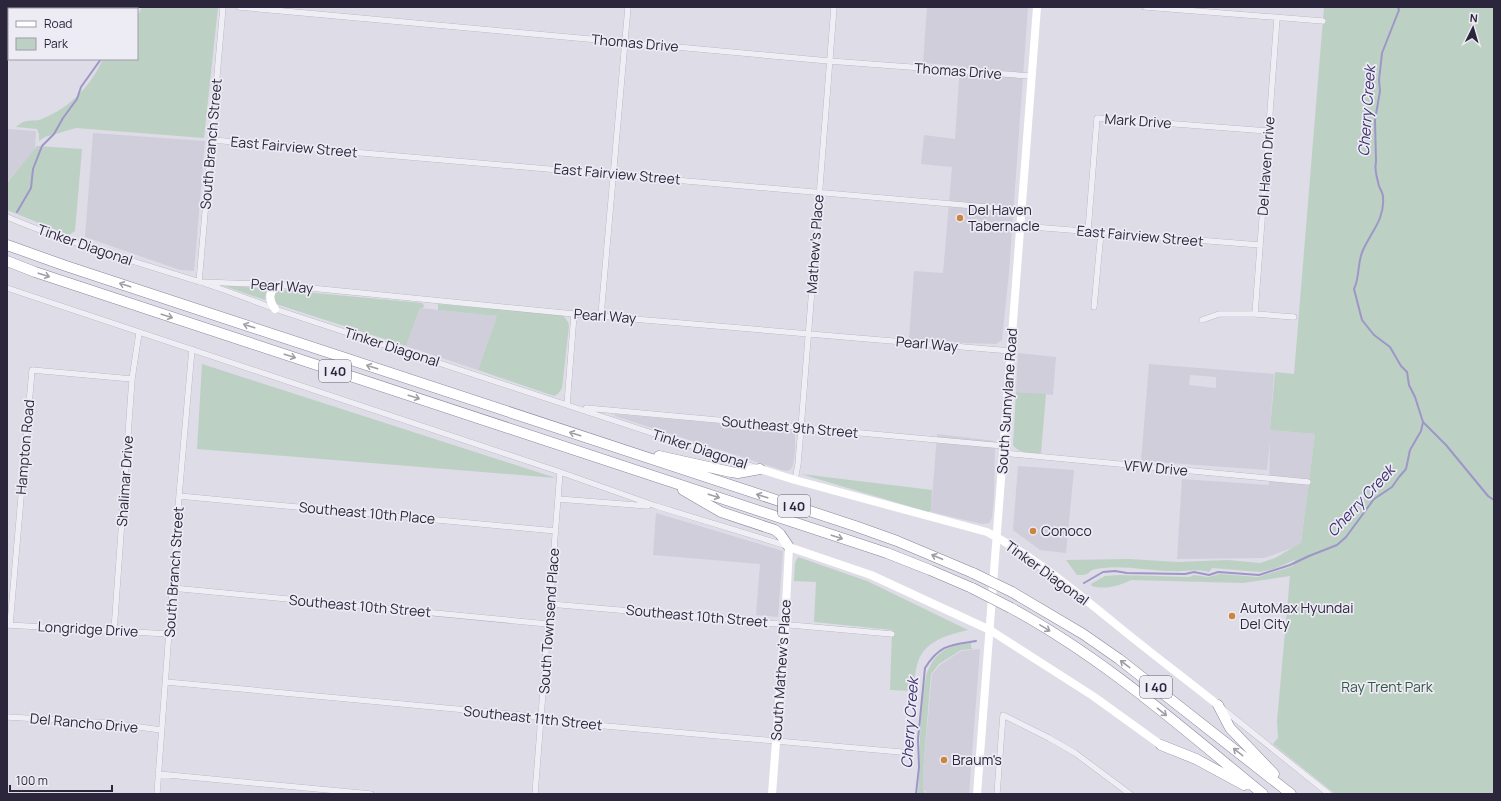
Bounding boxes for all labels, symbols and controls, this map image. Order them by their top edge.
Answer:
legend [8,8,138,60]
north arrow [1453,8,1493,48]
text: N [1469,10,1479,25]
text: Road [44,15,72,32]
street label: Thomas Drive [591,29,679,56]
text: Park [44,35,69,52]
street label: Thomas Drive [914,58,1002,83]
water label: Cherry Creek [1353,62,1380,157]
street label: South Branch Street [195,77,226,210]
street label: Mark Drive [1104,109,1172,132]
street label: Del Haven Drive [1253,116,1278,216]
street label: East Fairview Street [230,131,359,162]
street label: East Fairview Street [553,158,682,189]
street label: Mathew's Place [802,194,827,294]
place label: Del Haven Tabernacle [968,200,1040,235]
marker: Del Haven Tabernacle [955,213,965,223]
street label: Tinker Diagonal [35,219,135,270]
street label: East Fairview Street [1076,220,1205,251]
one-way arrow [37,272,50,279]
street label: Pearl Way [250,274,315,297]
one-way arrow [119,281,132,288]
street label: Pearl Way [573,304,638,327]
one-way arrow [161,312,173,320]
one-way arrow [242,322,255,329]
street label: Tinker Diagonal [342,322,442,371]
street label: South Sunnylane Road [992,327,1021,475]
street label: Pearl Way [895,331,960,356]
one-way arrow [284,353,296,361]
road number: I 40 [319,360,351,382]
one-way arrow [366,363,379,370]
one-way arrow [407,394,420,401]
street label: Hampton Road [11,399,38,495]
street label: Southeast 9th Street [721,411,860,442]
street label: Tinker Diagonal [650,424,750,473]
one-way arrow [569,430,582,437]
street label: Shalimar Drive [112,435,137,527]
street label: VFW Drive [1123,455,1189,480]
water label: Cherry Creek [1322,458,1401,541]
one-way arrow [756,491,768,499]
one-way arrow [707,493,720,500]
road number: I 40 [778,495,810,517]
street label: Southeast 10th Place [298,497,436,528]
street label: South Branch Street [159,505,188,638]
place label: Conoco [1041,521,1092,540]
marker: Conoco [1028,526,1038,536]
one-way arrow [831,534,844,541]
street label: Tinker Diagonal [1002,536,1093,609]
street label: South Townsend Place [534,547,563,695]
one-way arrow [931,553,943,561]
street label: Southeast 10th Street [288,590,432,621]
place label: AutoMax Hyundai Del City [1240,598,1353,633]
street label: South Mathew's Place [766,599,795,741]
street label: Southeast 10th Street [625,600,769,631]
marker: AutoMax Hyundai Del City [1227,611,1237,621]
street label: Longridge Drive [37,616,139,641]
one-way arrow [1039,624,1051,632]
one-way arrow [1120,659,1131,668]
water label: Cherry Creek [896,674,923,769]
road number: I 40 [1140,676,1172,698]
park label: Ray Trent Park [1341,677,1434,696]
street label: Southeast 11th Street [463,701,604,734]
one-way arrow [1156,707,1167,716]
street label: Del Rancho Drive [29,708,139,737]
one-way arrow [1233,748,1244,757]
place label: Braum's [952,750,1002,769]
marker: Braum's [939,755,949,765]
scale bar [10,767,112,793]
text: 100 m [16,772,48,789]

